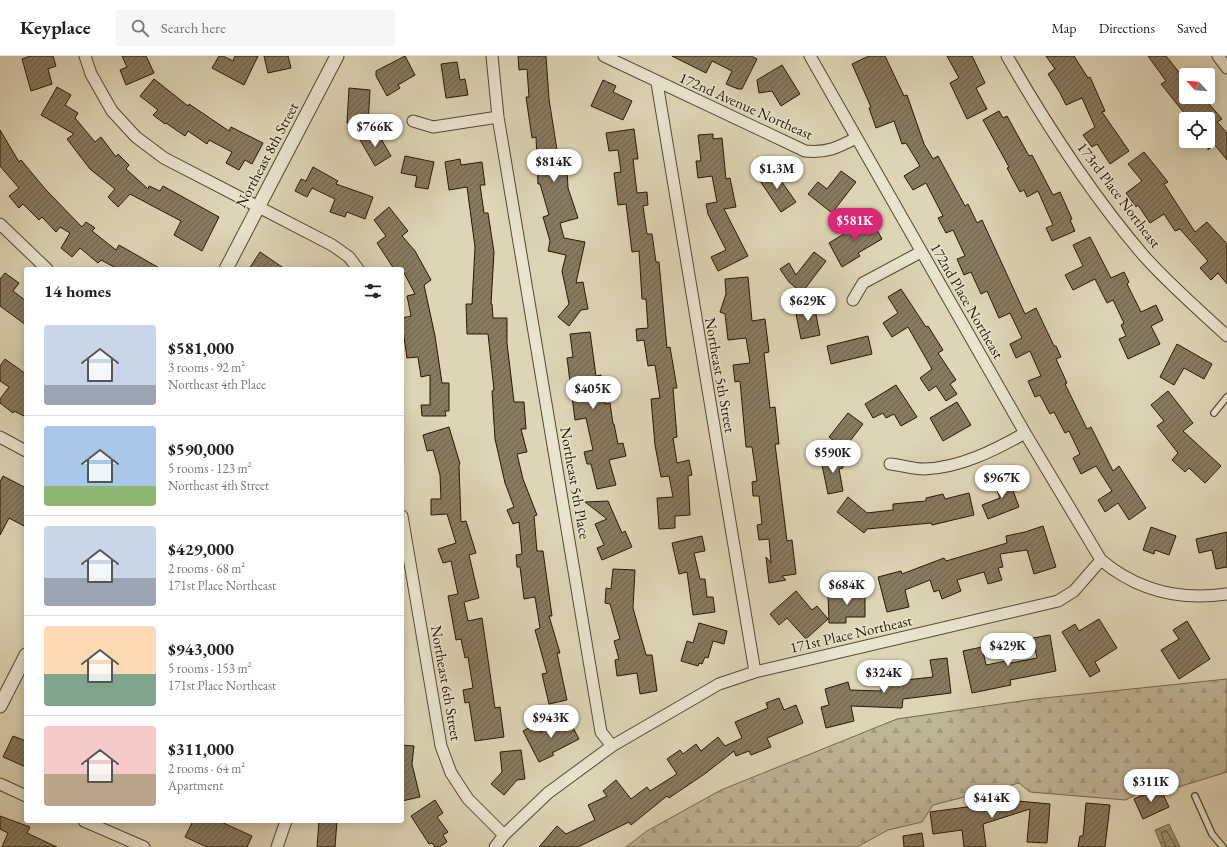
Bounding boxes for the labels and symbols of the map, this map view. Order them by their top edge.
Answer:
street label: 172nd Avenue Northeast [676,68,816,144]
north arrow [1179,68,1215,104]
street label: Northeast 8th Street [231,99,302,211]
pin: $766K [347,114,403,148]
street label: 173rd Place Northeast [1073,138,1166,252]
pin: $814K [526,149,582,183]
pin: $1.3M [749,156,805,190]
pin: $581K [827,208,883,242]
street label: 172nd Place Northeast [927,239,1008,362]
pin: $629K [780,288,836,322]
street label: Northeast 5th Street [701,316,740,434]
pin: $405K [565,376,621,410]
street label: Northeast 5th Place [556,425,595,540]
pin: $590K [805,440,861,474]
pin: $967K [974,465,1030,499]
pin: $684K [819,572,875,606]
street label: 171st Place Northeast [788,610,914,657]
street label: Northeast 6th Street [427,624,466,742]
pin: $429K [980,633,1036,667]
pin: $324K [856,660,912,694]
pin: $943K [523,705,579,739]
pin: $311K [1123,769,1179,803]
pin: $414K [964,785,1020,819]

